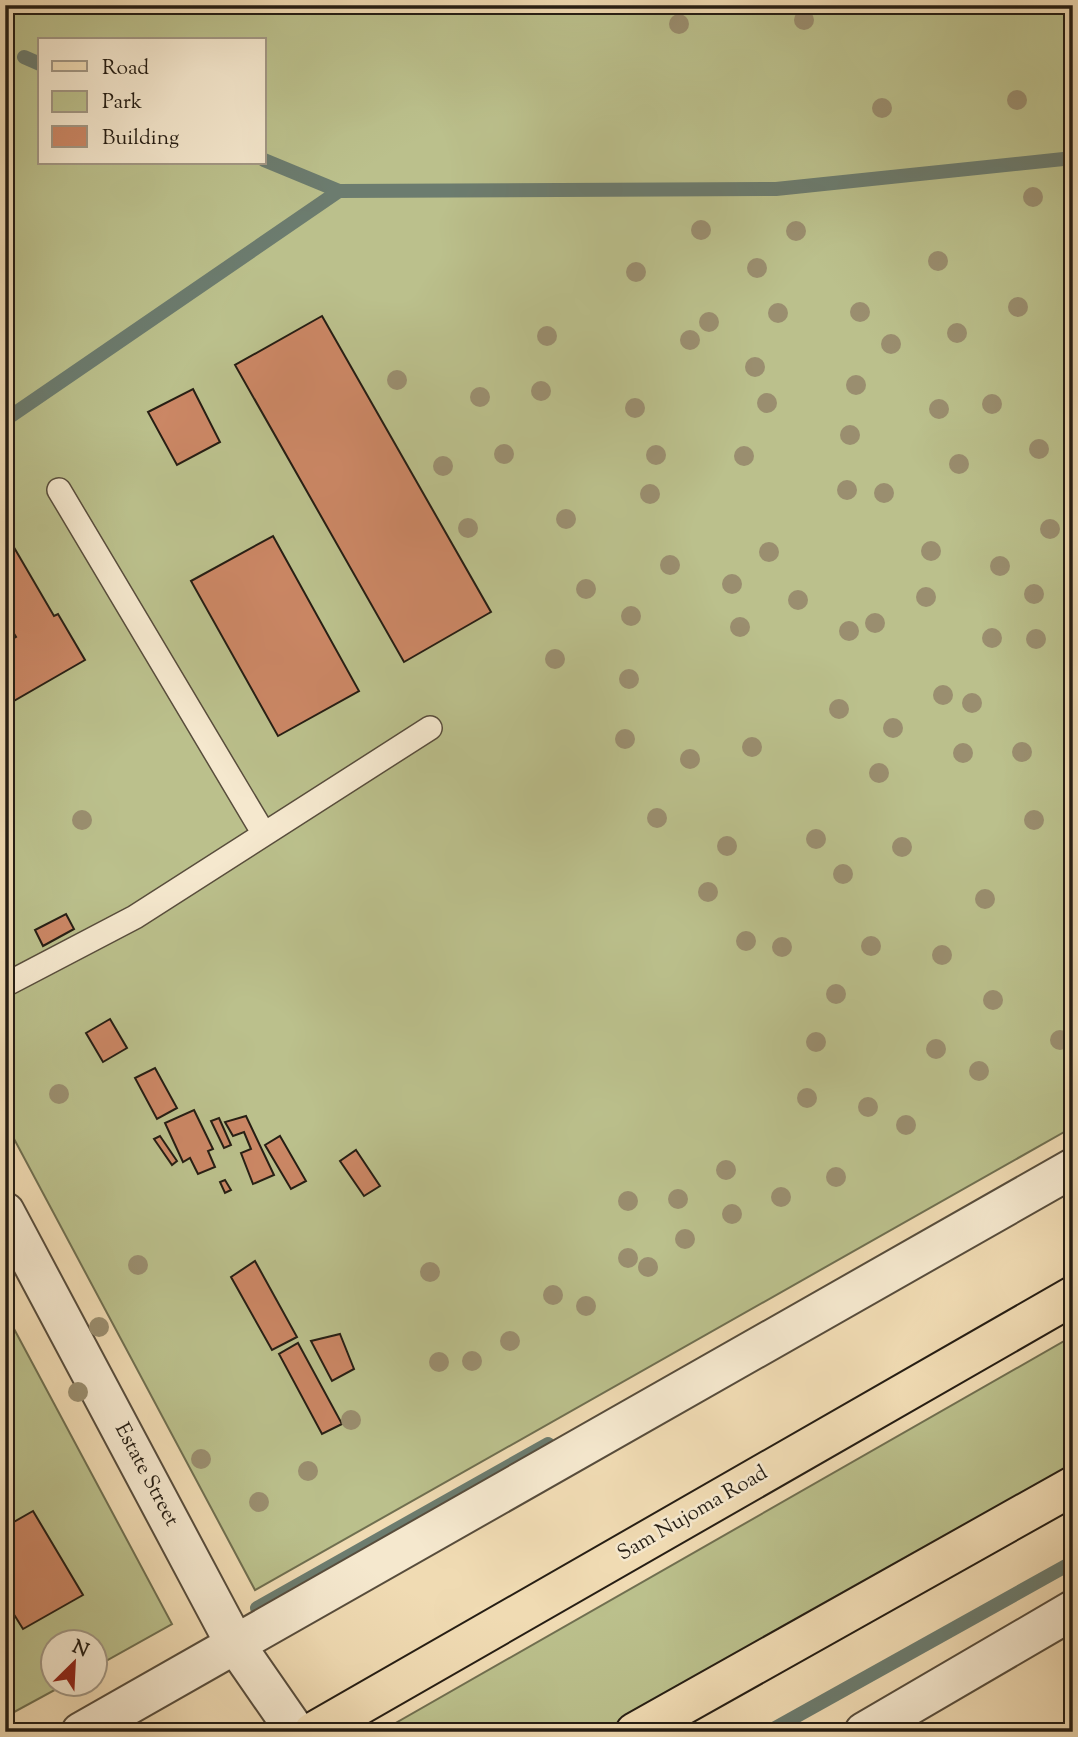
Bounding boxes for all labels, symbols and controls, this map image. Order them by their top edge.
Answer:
legend [38,38,266,164]
text: Road [102,54,149,84]
text: Park [102,88,143,118]
text: Building [102,124,179,154]
street label: Estate Street [106,1418,186,1532]
street label: Sam Nujoma Road [612,1459,774,1569]
north arrow [38,1628,108,1698]
text: N [67,1634,92,1665]

